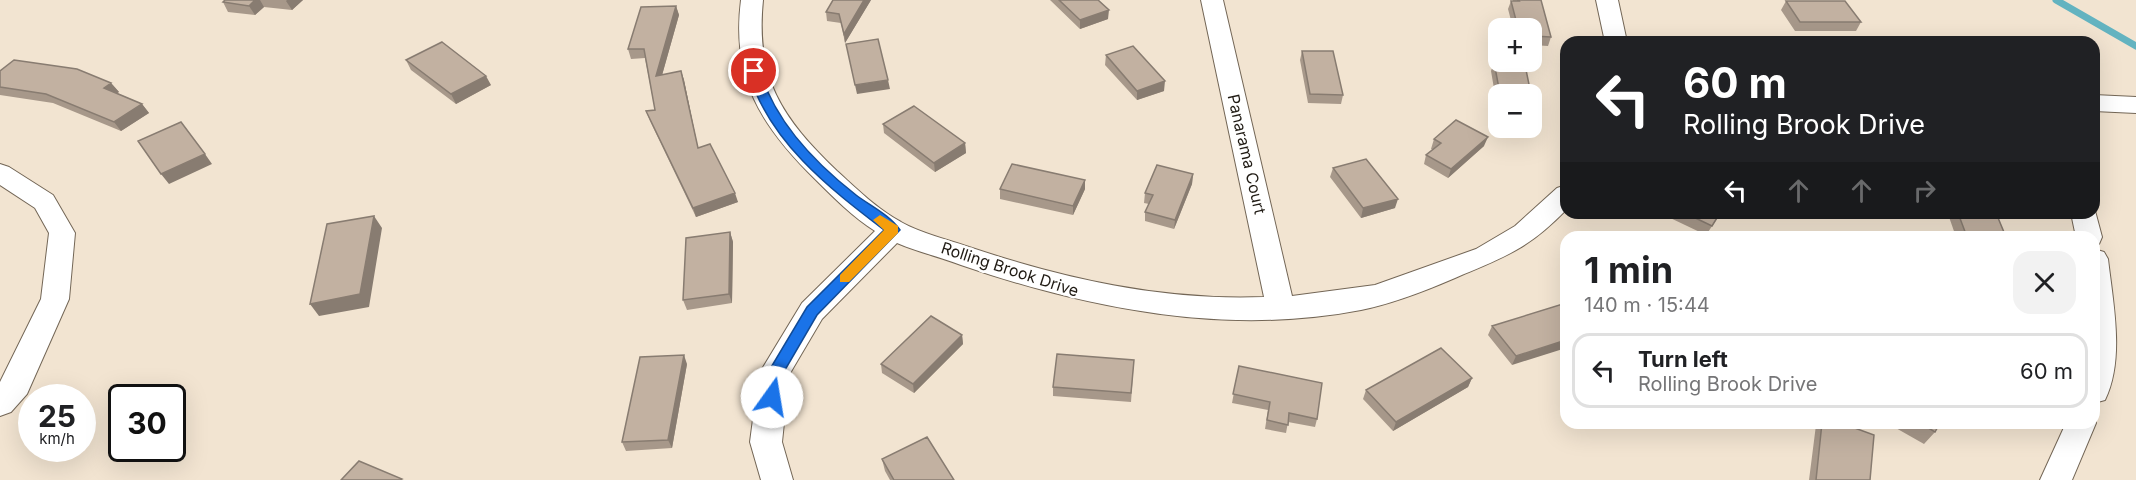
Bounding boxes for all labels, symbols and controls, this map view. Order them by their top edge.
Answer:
map controls [1488,18,1542,138]
button: + [1488,18,1542,72]
pin [728,45,779,96]
icon: arrive [737,54,770,87]
text: 60 m [1683,57,1787,108]
icon: left [1584,60,1662,138]
button: − [1488,84,1542,138]
street label: Panarama Court [1223,92,1271,216]
text: Rolling Brook Drive [1683,108,1925,141]
icon: left [1719,174,1752,207]
icon: ahead [1782,174,1815,207]
icon: ahead [1845,174,1878,207]
icon: right [1908,174,1941,207]
street label: Rolling Brook Drive [939,237,1081,301]
text: 1 min [1584,248,1673,292]
button: close [2013,251,2076,314]
text: 140 m · 15:44 [1584,293,1710,317]
text: Turn left [1638,346,1728,372]
icon: left [1587,354,1620,387]
text: 60 m [2020,358,2073,384]
position arrow [740,365,804,429]
text: Rolling Brook Drive [1638,372,1817,396]
speed limit sign: 30 [108,384,186,462]
text: 25 [38,398,76,434]
text: km/h [39,429,75,448]

